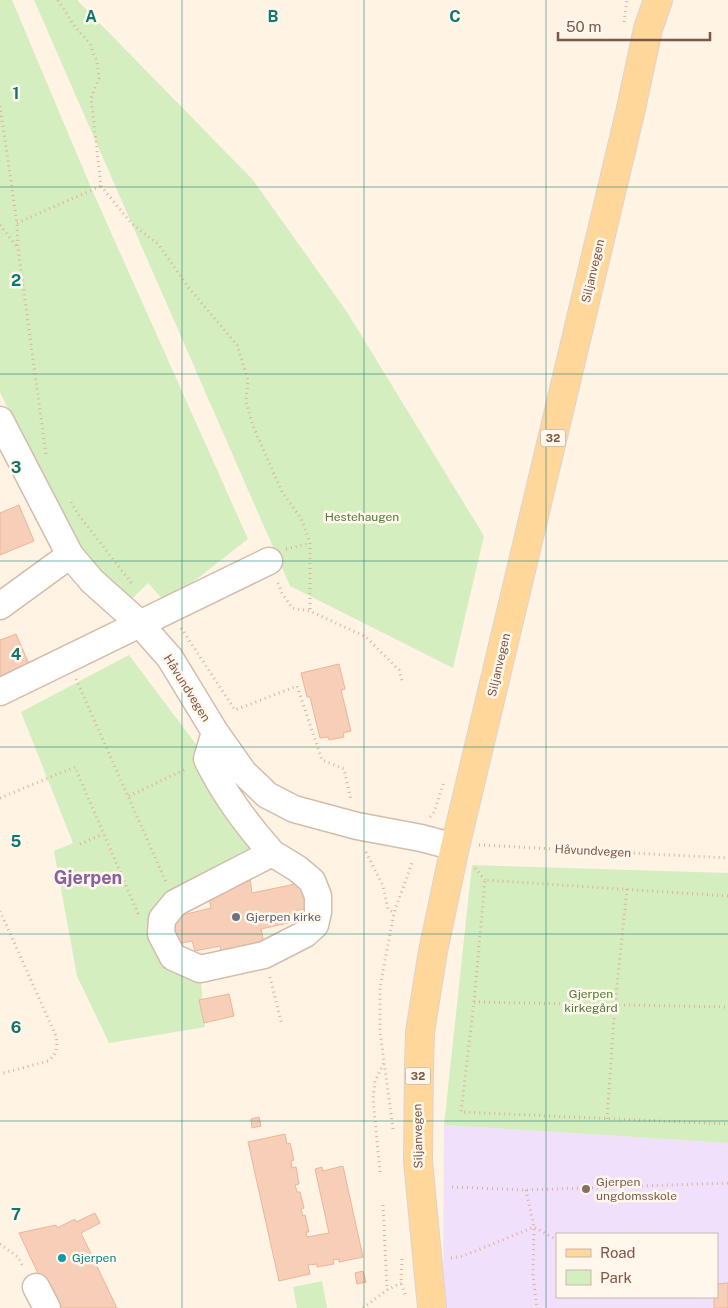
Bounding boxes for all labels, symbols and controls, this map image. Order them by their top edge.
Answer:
text: A [85,7,97,26]
text: B [268,7,279,26]
text: C [449,7,461,26]
scale bar [558,10,710,42]
text: 50 m [566,18,601,35]
text: 1 [13,84,19,103]
street label: Siljanvegen [579,238,607,304]
text: 2 [11,271,21,290]
road number: 32 [540,429,566,446]
text: 3 [11,458,21,477]
park label: Hestehaugen [325,510,399,524]
street label: Siljanvegen [485,632,513,698]
text: 4 [11,645,22,664]
street label: Håvundvegen [161,652,213,724]
text: 5 [11,832,22,851]
street label: Håvundvegen [554,842,632,860]
district label: Gjerpen [54,867,122,888]
place label: Gjerpen kirke [246,910,321,924]
marker: Gjerpen kirke [230,911,242,923]
park label: Gjerpen kirkegård [564,987,618,1015]
text: 6 [11,1018,21,1037]
road number: 32 [406,1068,430,1084]
street label: Siljanvegen [410,1103,426,1169]
place label: Gjerpen ungdomsskole [596,1175,677,1203]
marker: Gjerpen ungdomsskole [580,1183,592,1195]
text: 7 [11,1205,21,1224]
legend [556,1233,718,1298]
text: Road [600,1244,636,1261]
place label: Gjerpen [72,1251,116,1265]
marker: Gjerpen [56,1252,68,1264]
text: Park [600,1269,632,1286]

